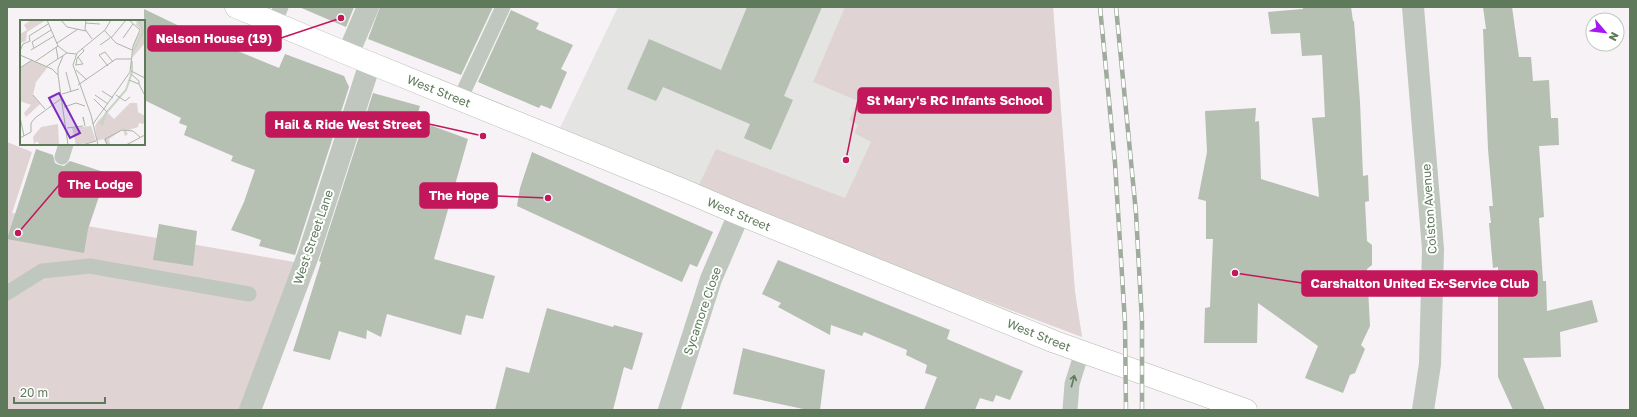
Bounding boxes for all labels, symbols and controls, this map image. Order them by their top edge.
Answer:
north arrow [1585,12,1625,52]
inset map [20,20,145,145]
callout: Nelson House (19) [148,26,281,51]
text: Nelson House (19) [156,30,272,46]
text: N [1607,30,1622,44]
street label: West Street [405,71,473,111]
callout: St Mary's RC Infants School [858,88,1051,113]
text: St Mary's RC Infants School [867,92,1044,108]
callout: Hail & Ride West Street [266,112,429,137]
text: Hail & Ride West Street [274,116,422,132]
street label: Colston Avenue [1418,163,1440,255]
callout: The Lodge [59,172,141,197]
text: The Lodge [67,176,133,192]
callout: The Hope [420,183,497,208]
text: The Hope [429,187,490,203]
street label: West Street Lane [290,188,336,286]
street label: West Street [705,194,773,234]
street label: Sycamore Close [680,265,724,357]
callout: Carshalton United Ex-Service Club [1302,271,1537,296]
text: Carshalton United Ex-Service Club [1311,275,1529,291]
street label: West Street [1005,315,1073,355]
one-way arrow [1070,374,1078,387]
scale bar [14,379,105,405]
text: 20 m [20,385,48,400]

